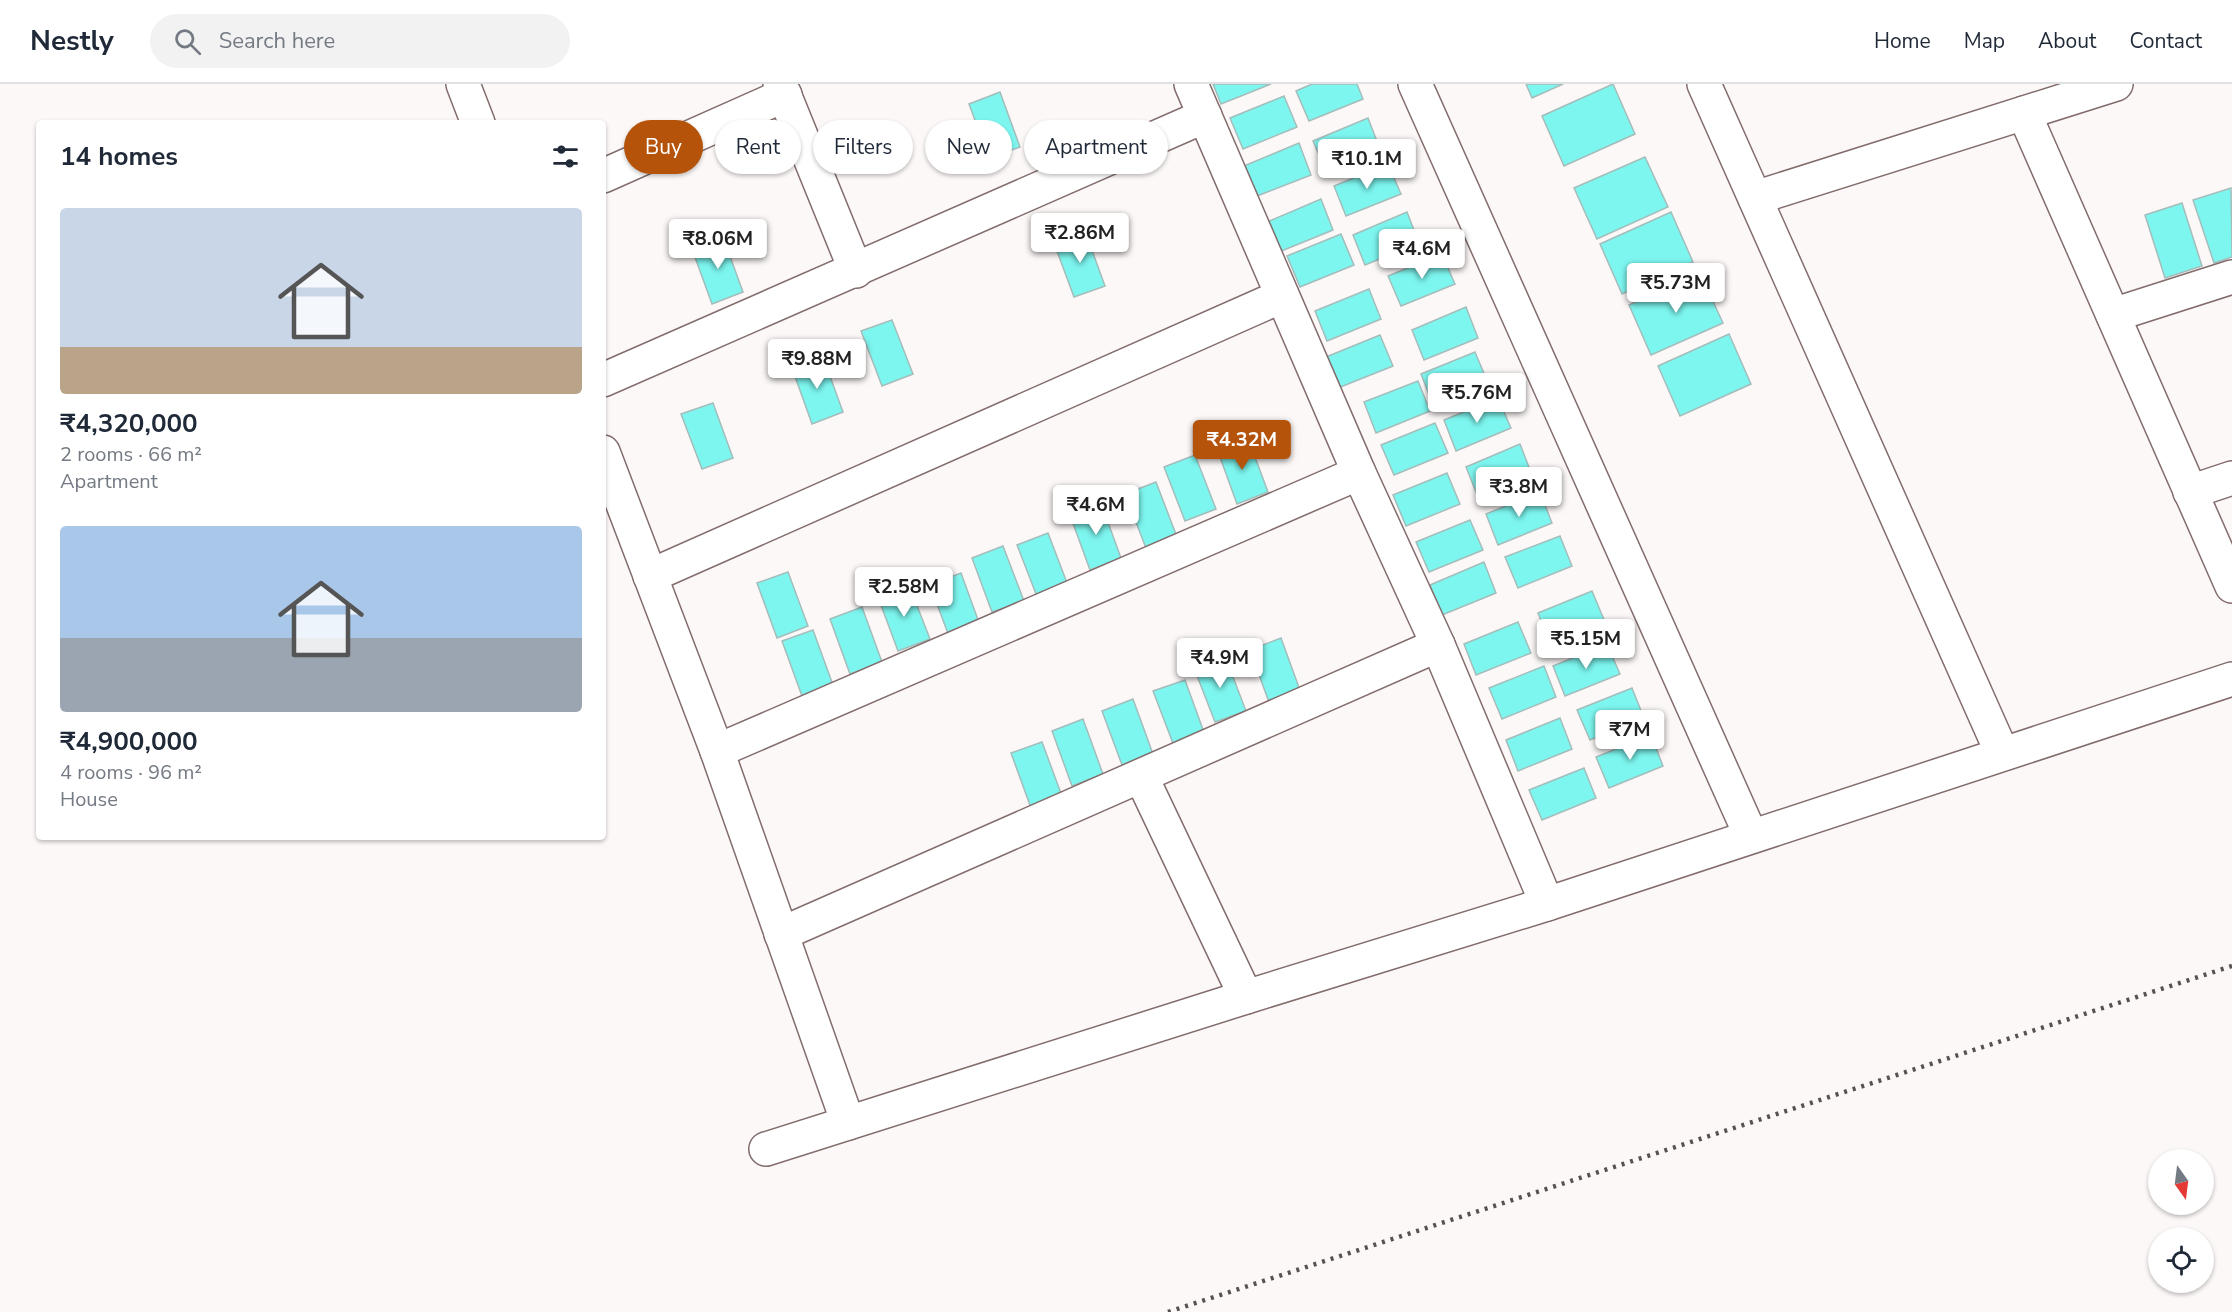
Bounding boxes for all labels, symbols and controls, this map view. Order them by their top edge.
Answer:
search box [150,14,570,68]
text: Nestly [30,22,114,60]
icon: search [171,25,204,58]
text: Search here [219,26,335,56]
text: Home [1874,27,1931,55]
text: Map [1964,27,2005,55]
text: About [2038,27,2096,55]
text: Contact [2129,27,2202,55]
chip: Buy [624,120,703,174]
chip: Rent [715,120,801,174]
chip: Filters [813,120,913,174]
chip: New [925,120,1012,174]
chip: Apartment [1024,120,1168,174]
text: 14 homes [60,139,178,174]
pin: ₹10.1M [1318,139,1416,190]
icon: filters [549,140,582,173]
text: ₹10.1M [1332,145,1402,172]
pin: ₹2.86M [1031,213,1129,264]
pin: ₹8.06M [669,219,767,270]
text: ₹2.86M [1045,219,1115,246]
text: ₹8.06M [683,225,753,252]
pin: ₹4.6M [1380,229,1464,280]
text: ₹4.6M [1393,235,1451,262]
icon: home [267,247,375,355]
pin: ₹5.73M [1627,263,1725,314]
text: ₹5.73M [1641,269,1711,296]
pin: ₹9.88M [768,339,866,390]
text: ₹9.88M [782,345,852,372]
pin: ₹5.76M [1428,373,1526,424]
text: ₹5.76M [1442,379,1512,406]
text: ₹4,320,000 [60,406,198,441]
pin: ₹4.32M [1193,420,1291,471]
text: ₹4.32M [1207,426,1277,453]
text: 2 rooms · 66 m² [60,441,202,468]
pin: ₹3.8M [1477,467,1561,518]
text: Apartment [60,468,158,495]
text: ₹3.8M [1490,473,1548,500]
pin: ₹4.6M [1054,485,1138,536]
text: ₹4.6M [1067,491,1125,518]
icon: home [267,565,375,673]
pin: ₹2.58M [855,567,953,618]
text: ₹2.58M [869,573,939,600]
pin: ₹5.15M [1537,619,1635,670]
text: ₹5.15M [1551,625,1621,652]
pin: ₹4.9M [1178,638,1262,689]
text: ₹4.9M [1191,644,1249,671]
pin: ₹7M [1601,710,1659,761]
text: ₹7M [1609,716,1651,743]
text: ₹4,900,000 [60,724,198,759]
text: 4 rooms · 96 m² [60,759,202,786]
text: House [60,786,118,813]
north arrow [2148,1149,2214,1215]
map controls [2148,1149,2214,1293]
button: locate [2148,1227,2214,1293]

